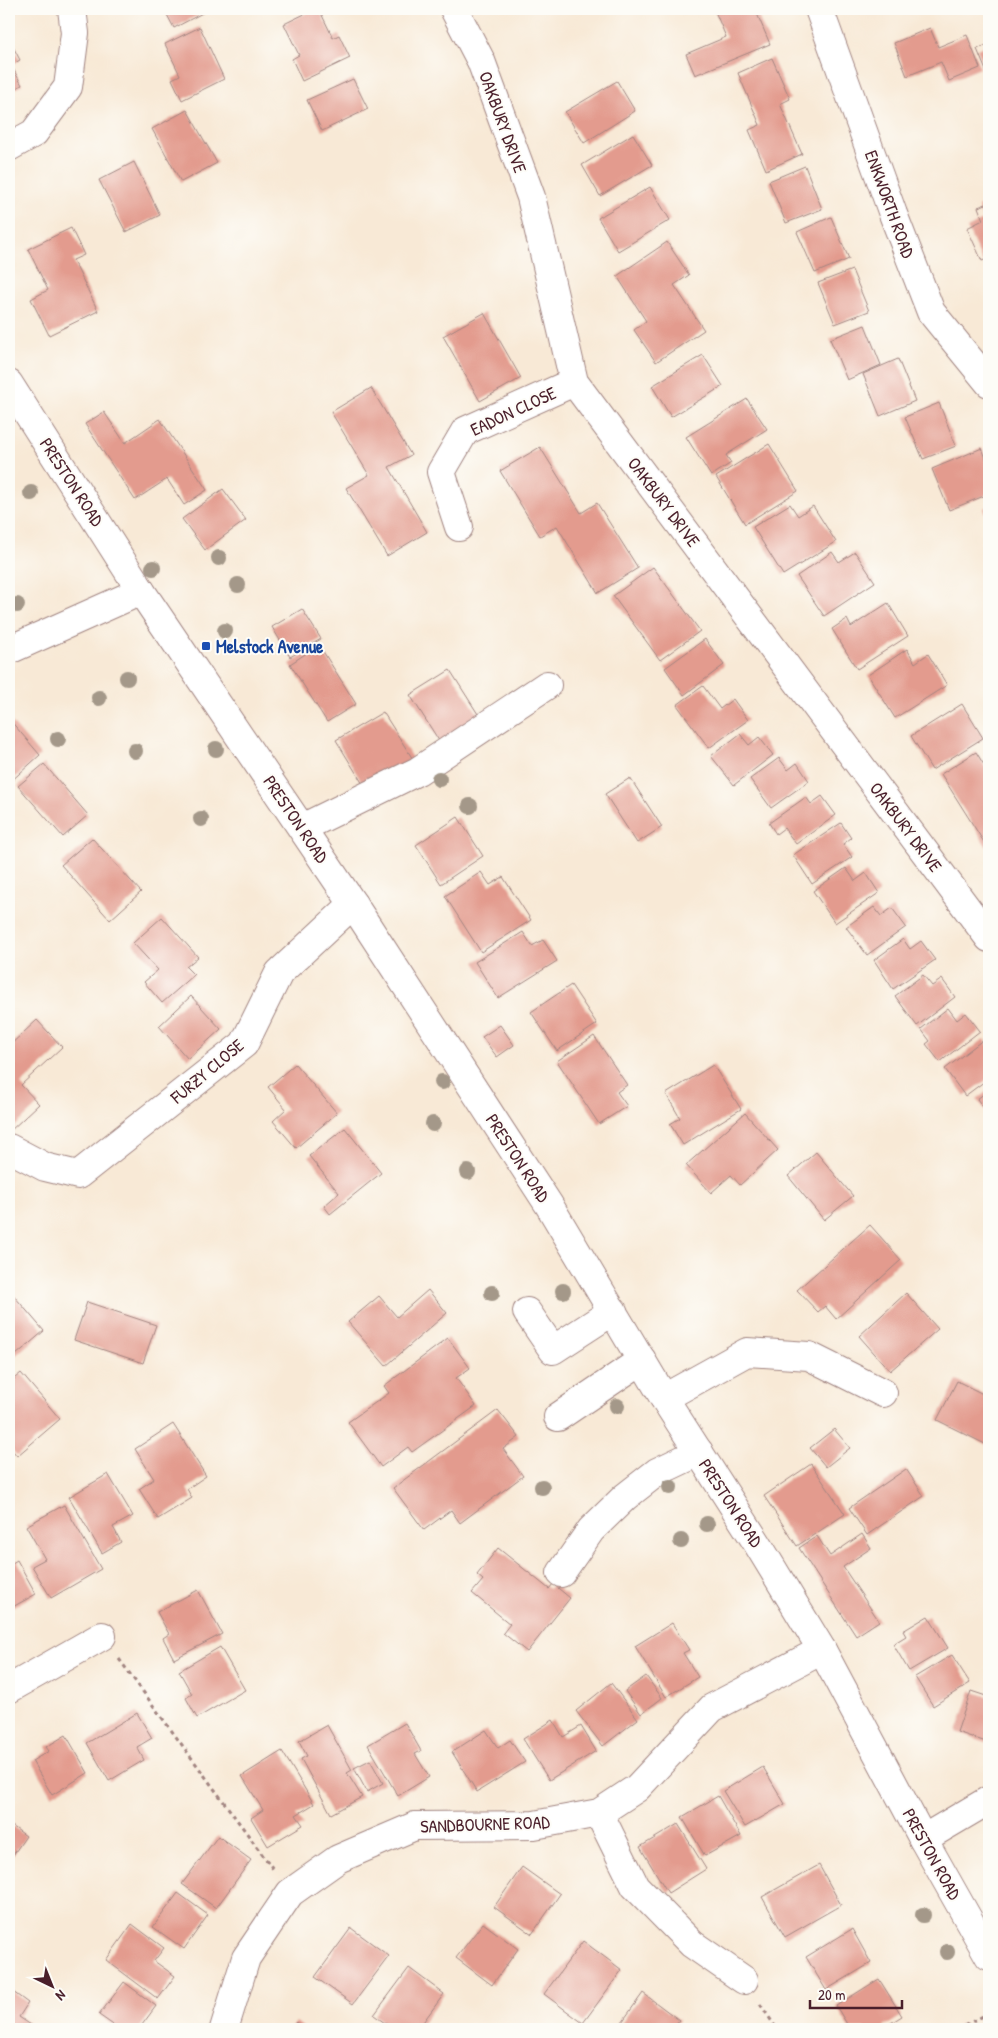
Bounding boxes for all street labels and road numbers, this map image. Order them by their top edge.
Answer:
street label: OAKBURY DRIVE [473,68,533,176]
street label: ENKWORTH ROAD [859,147,921,262]
street label: EADON CLOSE [466,380,560,442]
street label: PRESTON ROAD [34,433,110,531]
street label: OAKBURY DRIVE [622,452,706,552]
street label: PRESTON ROAD [257,770,335,868]
street label: OAKBURY DRIVE [864,777,948,877]
street label: FURZY CLOSE [164,1033,249,1110]
street label: PRESTON ROAD [480,1109,556,1207]
street label: PRESTON ROAD [693,1454,769,1552]
street label: PRESTON ROAD [897,1804,968,1904]
street label: SANDBOURNE ROAD [420,1809,551,1839]

